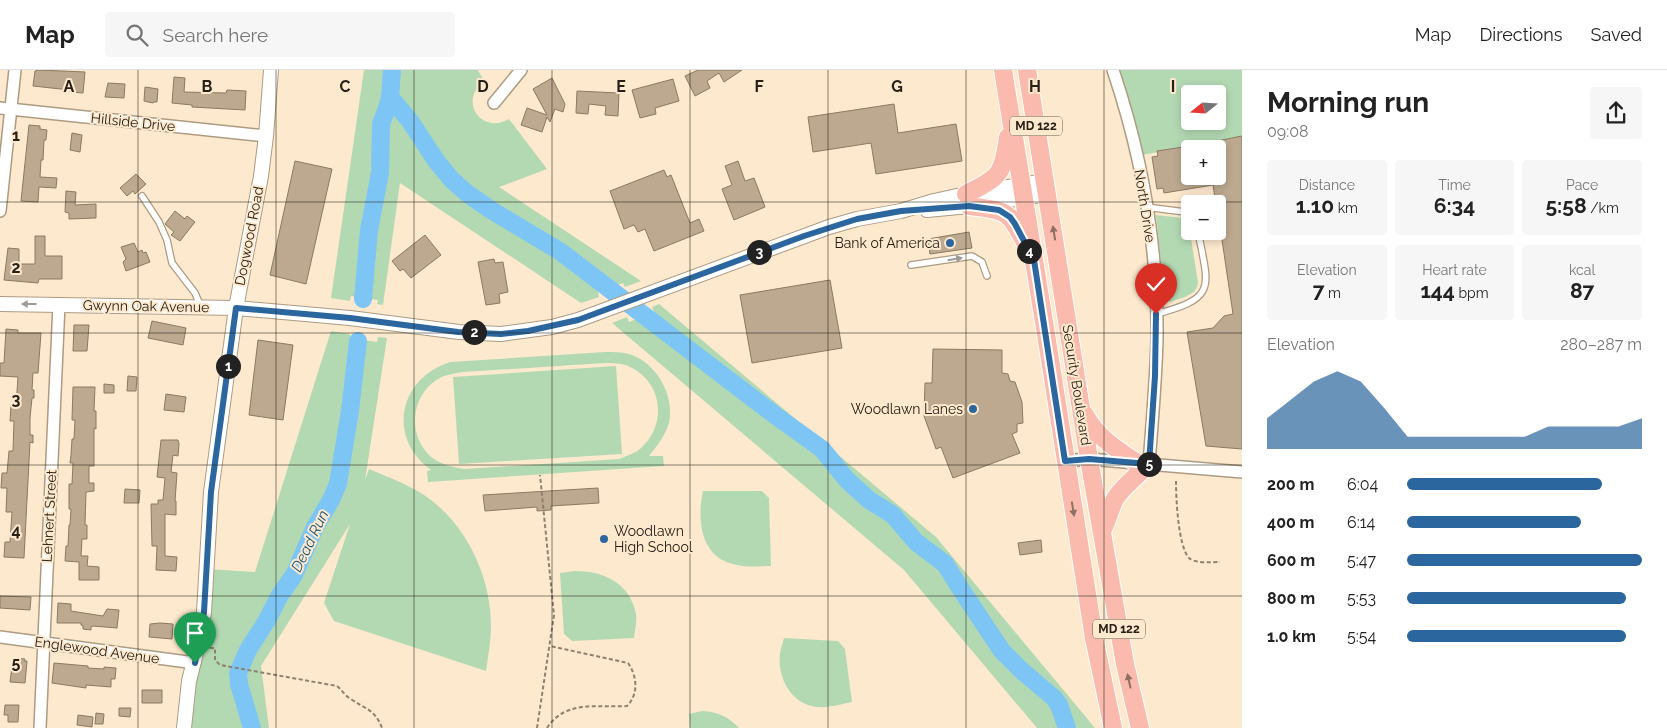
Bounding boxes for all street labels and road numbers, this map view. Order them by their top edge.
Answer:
street label: Hillside Drive [90,110,176,134]
road number: MD 122 [1010,116,1062,136]
street label: North Drive [1131,168,1159,244]
street label: Dogwood Road [232,185,266,287]
street label: Gwynn Oak Avenue [83,297,209,315]
street label: Security Boulevard [1060,323,1094,447]
street label: Lehnert Street [39,469,59,563]
road number: MD 122 [1093,620,1145,638]
street label: Englewood Avenue [34,633,160,667]

